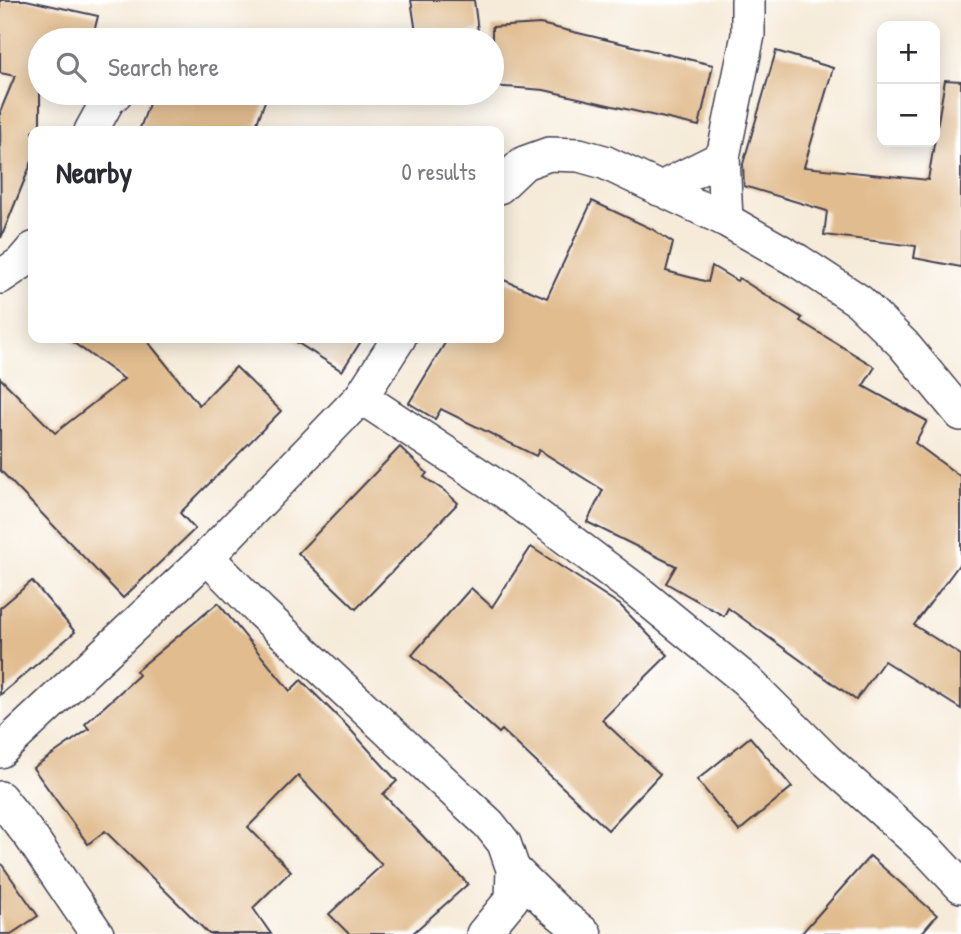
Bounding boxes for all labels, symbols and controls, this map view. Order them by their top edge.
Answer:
map controls [877,21,940,147]
button: + [877,21,940,84]
search box [28,28,504,105]
icon: search [52,48,90,86]
text: Search here [108,49,219,84]
button: − [877,84,940,147]
text: Nearby [56,152,132,192]
text: 0 results [401,156,476,187]

